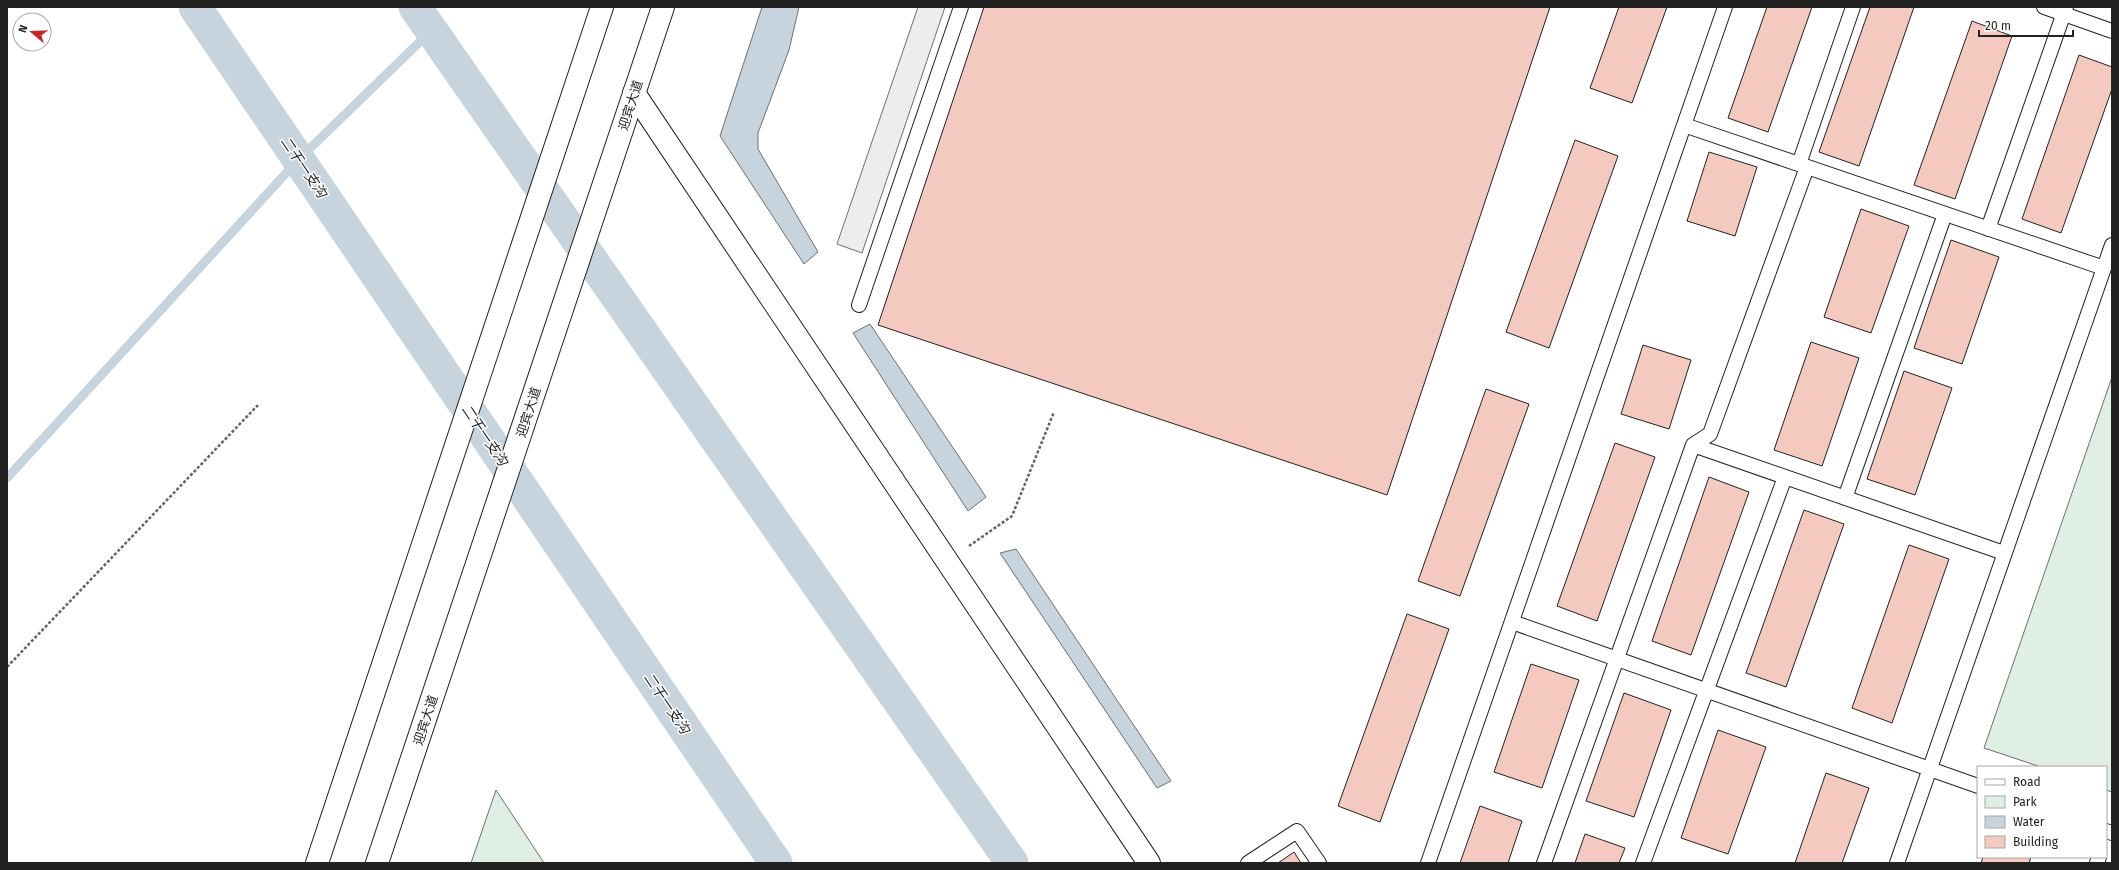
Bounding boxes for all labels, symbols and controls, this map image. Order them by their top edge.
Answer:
north arrow [12,12,52,52]
scale bar [1979,12,2073,38]
text: 20 m [1985,19,2011,33]
text: N [16,23,30,34]
street label: 迎宾大道 [615,78,646,132]
water label: 二干一支沟 [277,134,331,203]
street label: 迎宾大道 [513,385,544,439]
water label: 二干一支沟 [458,402,512,471]
water label: 二干一支沟 [640,670,694,739]
street label: 迎宾大道 [410,693,441,747]
legend [1977,766,2107,858]
text: Road [2013,775,2041,789]
text: Park [2013,795,2037,809]
text: Water [2013,815,2045,829]
text: Building [2013,835,2059,849]

